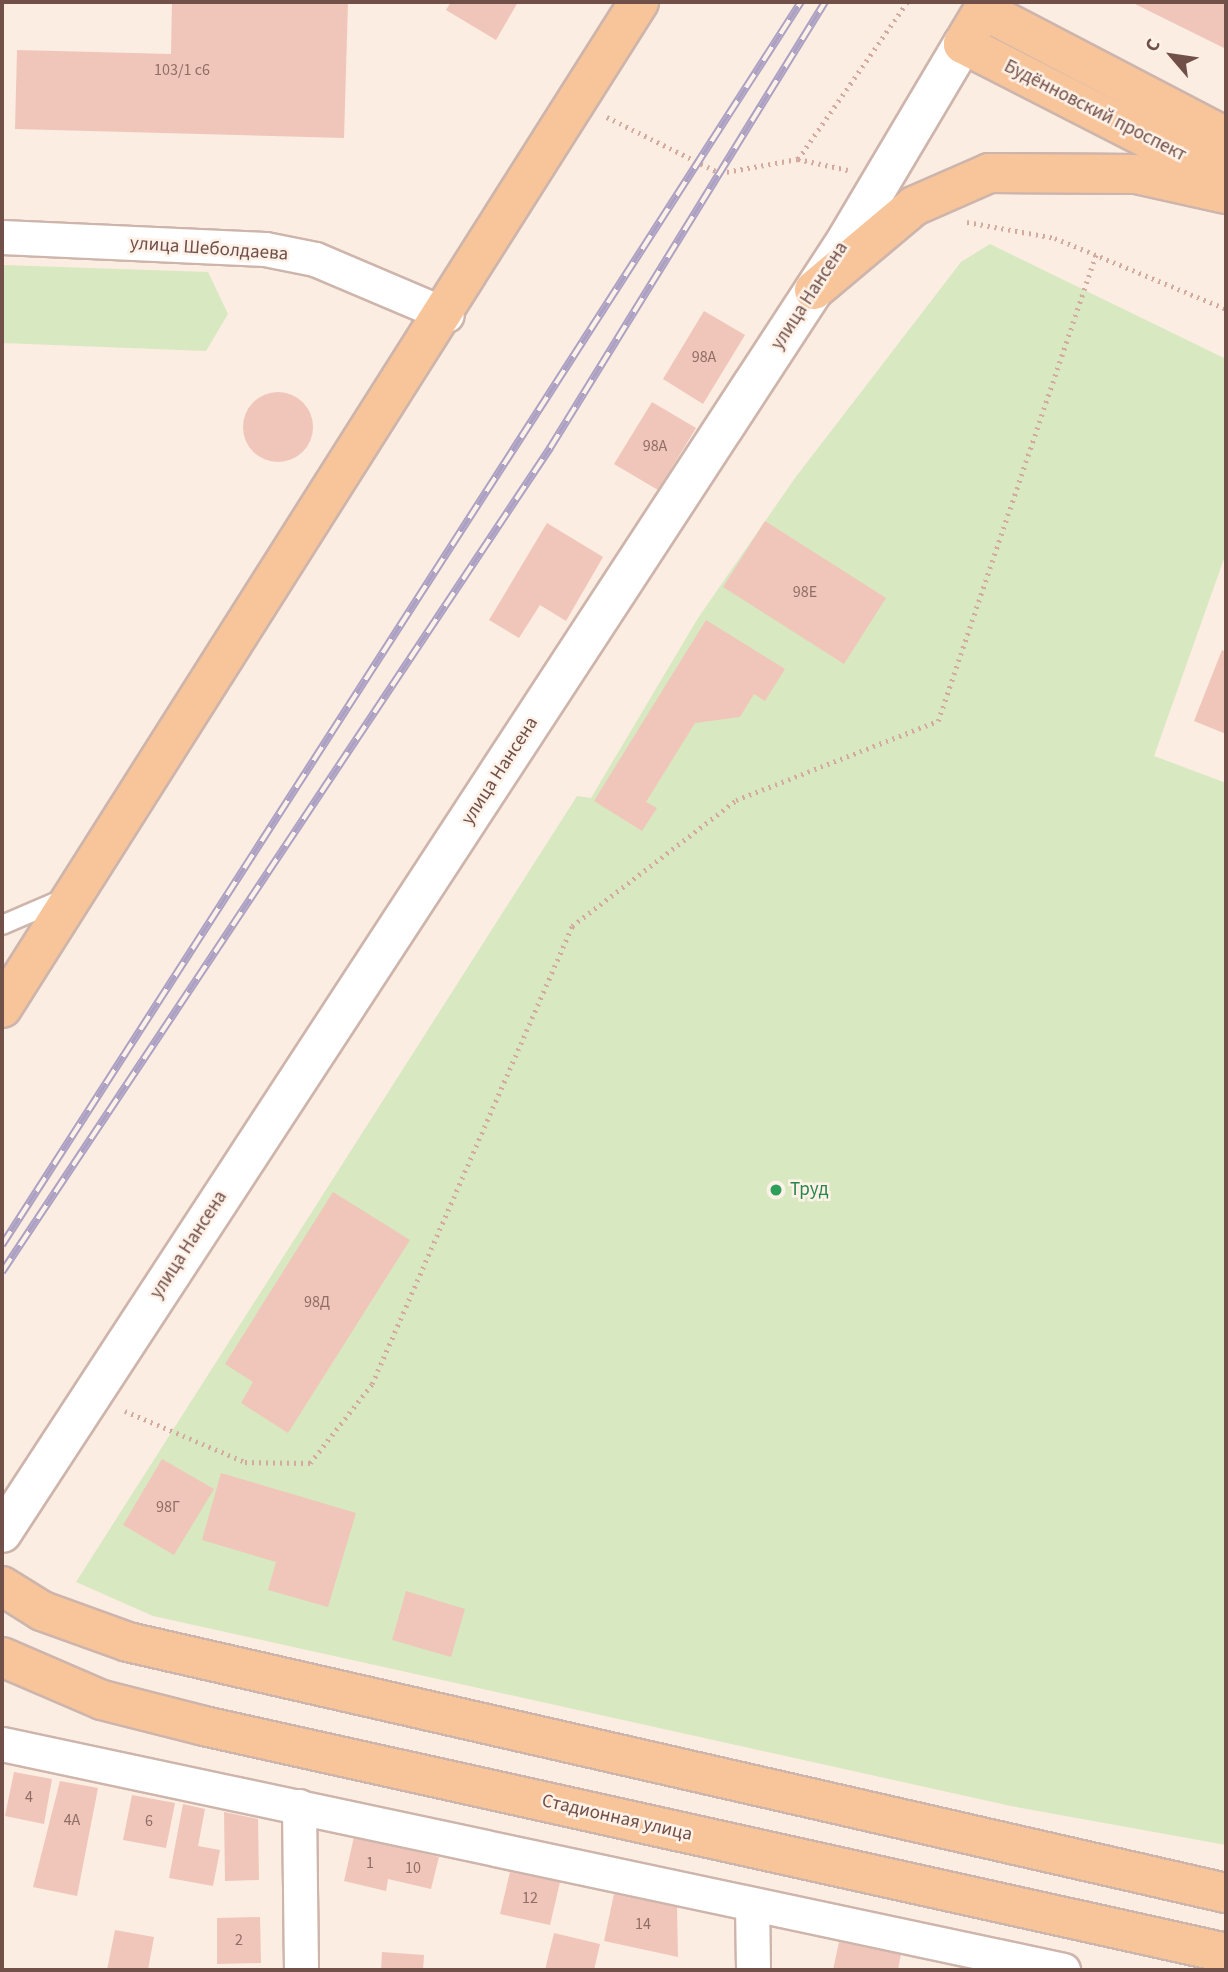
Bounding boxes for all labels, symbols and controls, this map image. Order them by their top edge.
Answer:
north arrow [1137,21,1207,91]
text: С [1139,34,1168,57]
street label: Будённовский проспект [1000,55,1190,167]
house number: 103/1 с6 [154,60,210,80]
street label: улица Шеболдаева [129,232,289,266]
street label: улица Нансена [767,238,853,354]
house number: 98А [692,347,716,367]
house number: 98А [643,436,667,456]
house number: 98Е [793,582,817,602]
street label: улица Нансена [457,713,543,829]
place label: Труд [790,1179,829,1201]
marker: Труд [768,1182,784,1198]
street label: улица Нансена [146,1187,232,1303]
house number: 98Д [304,1292,330,1312]
house number: 98Г [156,1497,180,1517]
house number: 4 [25,1787,33,1807]
street label: Стадионная улица [540,1790,694,1846]
house number: 4А [64,1810,80,1830]
house number: 6 [145,1811,153,1831]
house number: 1 [366,1853,374,1873]
house number: 10 [405,1858,421,1878]
house number: 12 [522,1888,538,1908]
house number: 14 [635,1914,651,1934]
house number: 2 [235,1930,243,1950]

